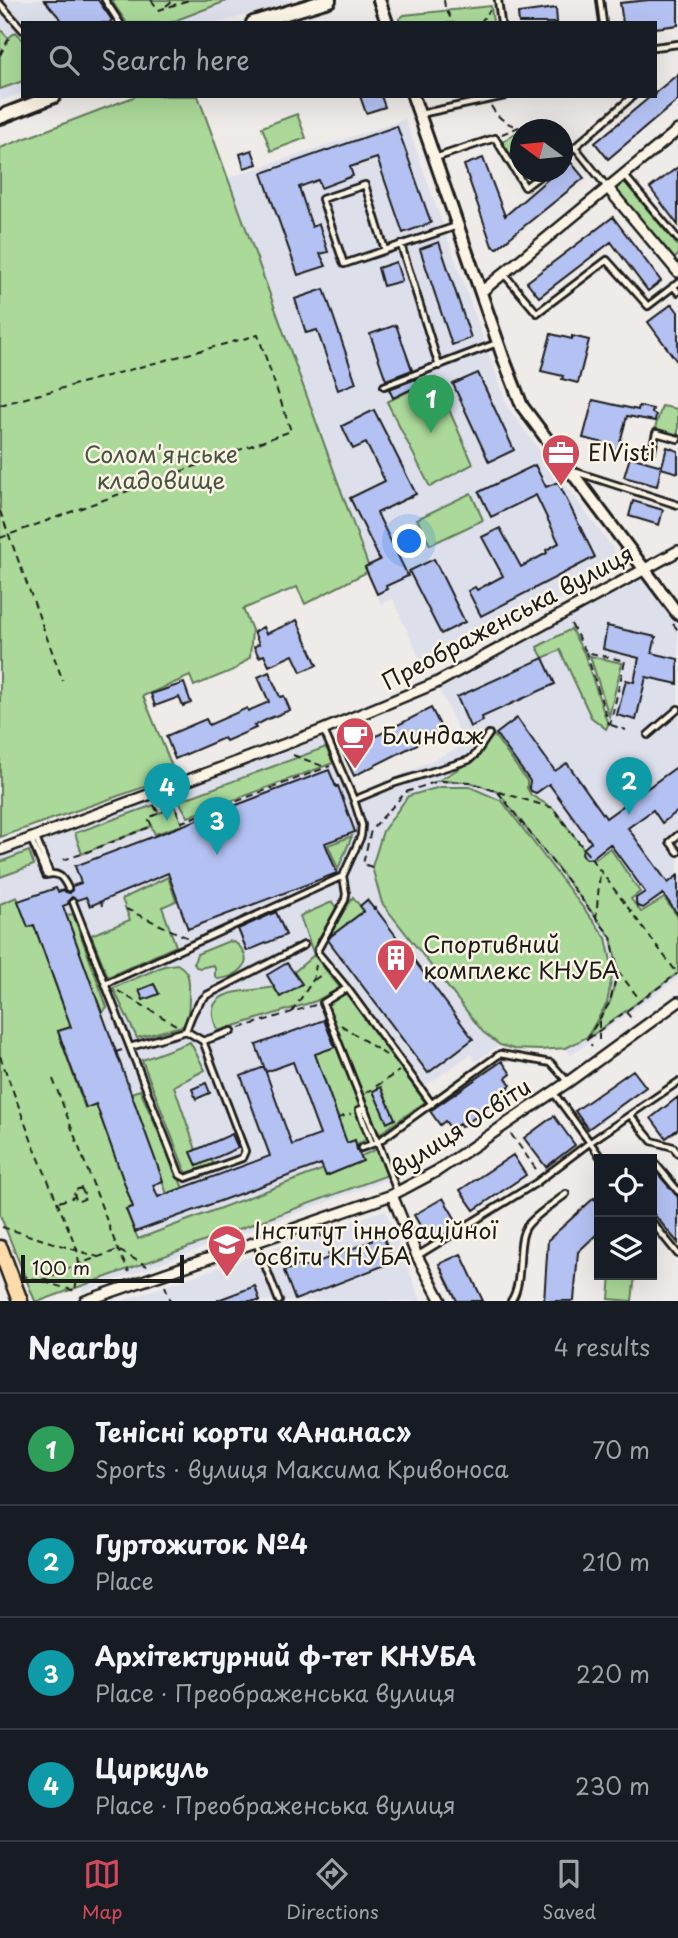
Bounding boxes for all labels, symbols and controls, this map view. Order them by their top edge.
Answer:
search box [21,21,657,98]
text: Search here [101,40,250,79]
icon: search [45,41,83,79]
north arrow [510,119,573,182]
pin: 1 [408,375,454,433]
office icon: ElVisti [540,432,582,487]
place label: ElVisti [588,434,655,469]
park label: Солом'янське кладовище [84,436,238,497]
your location [392,524,426,558]
street label: Преображенська вулиця [375,535,639,698]
cafe icon: Блиндаж [334,715,376,770]
place label: Блиндаж [382,717,484,752]
pin: 2 [606,757,652,815]
pin: 4 [144,763,190,821]
pin: 3 [194,797,240,855]
place label: Спортивний комплекс КНУБА [423,926,620,987]
building icon: Спортивний комплекс КНУБА [375,937,417,992]
street label: вулиця Освіти [383,1068,537,1185]
map controls [594,1154,657,1280]
button: locate [594,1154,657,1217]
place label: Інститут інноваційної освіти КНУБА [254,1212,499,1273]
button: layers [594,1217,657,1280]
school or university icon: Інститут інноваційної освіти КНУБА [206,1223,248,1278]
scale bar [21,1252,184,1284]
text: 100 m [32,1253,90,1281]
text: Nearby [28,1324,138,1369]
text: 4 results [554,1329,650,1364]
text: Тенісні корти «Ананас» [95,1412,411,1451]
text: 1 [46,1432,57,1467]
text: 70 m [592,1432,650,1467]
text: Sports · вулиця Максима Кривоноса [95,1451,508,1486]
text: Гуртожиток №4 [95,1524,308,1563]
text: 2 [43,1544,59,1579]
text: 210 m [582,1544,650,1579]
text: Place [95,1563,154,1598]
text: Архітектурний ф-тет КНУБА [95,1636,476,1675]
text: 3 [43,1656,59,1691]
text: 220 m [576,1656,650,1691]
text: Place · Преображенська вулиця [95,1675,456,1710]
text: Циркуль [95,1748,209,1787]
text: 4 [43,1768,59,1803]
text: 230 m [575,1768,650,1803]
text: Place · Преображенська вулиця [95,1787,456,1822]
tab: Map [82,1855,122,1925]
tab: Directions [286,1855,379,1925]
tab: Saved [542,1855,596,1925]

